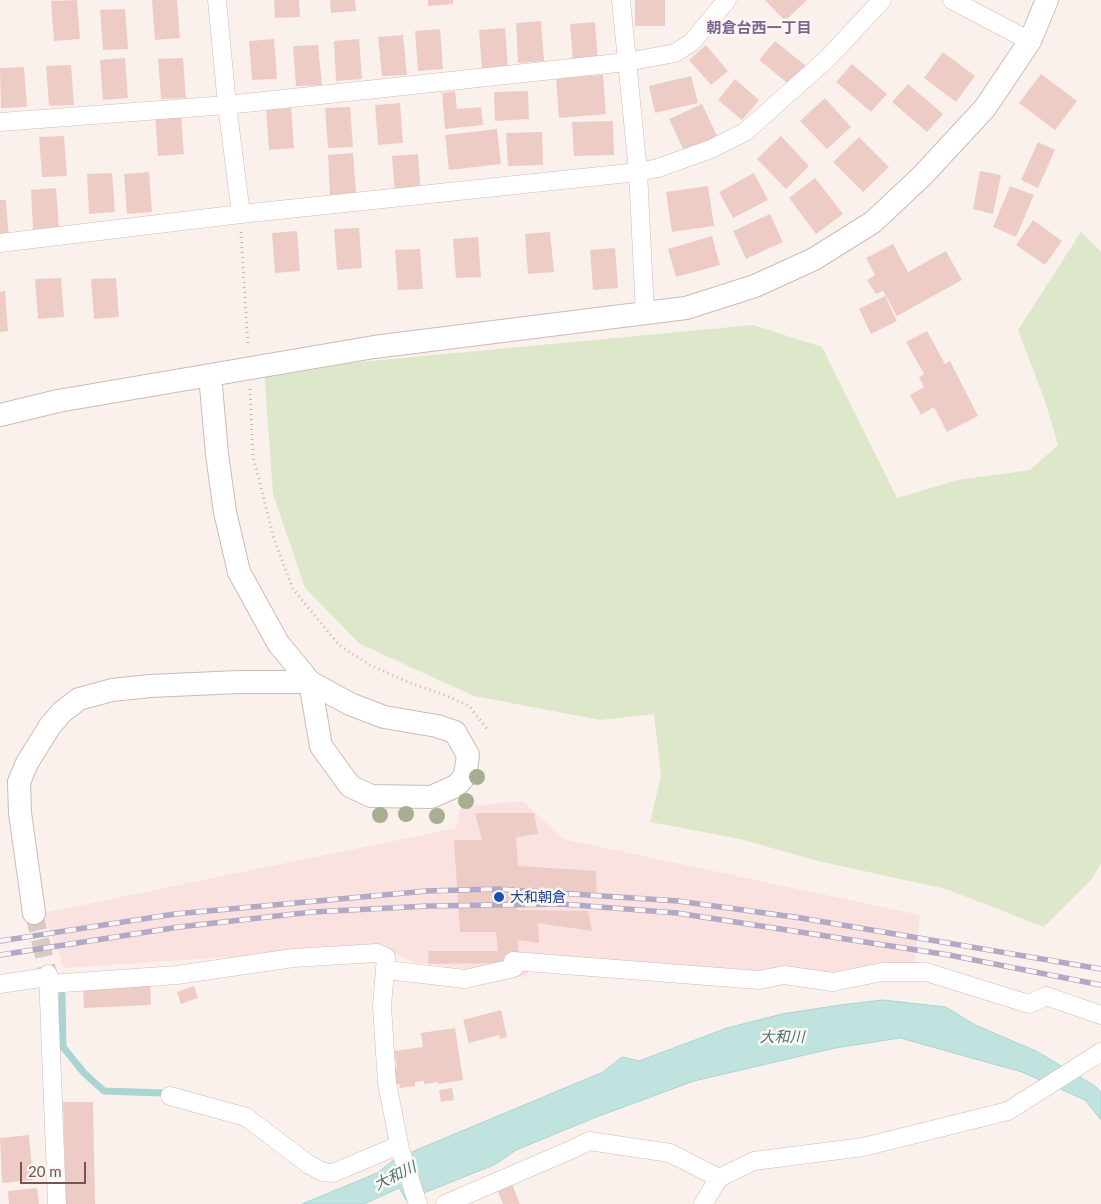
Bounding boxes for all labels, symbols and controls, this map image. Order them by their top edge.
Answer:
district label: 朝倉台西一丁目 [707,19,811,37]
place label: 大和朝倉 [510,889,566,905]
marker: 大和朝倉 [492,890,506,904]
water label: 大和川 [760,1028,804,1046]
scale bar [22,1152,89,1184]
water label: 大和川 [371,1158,419,1194]
text: 20 m [28,1162,62,1180]

